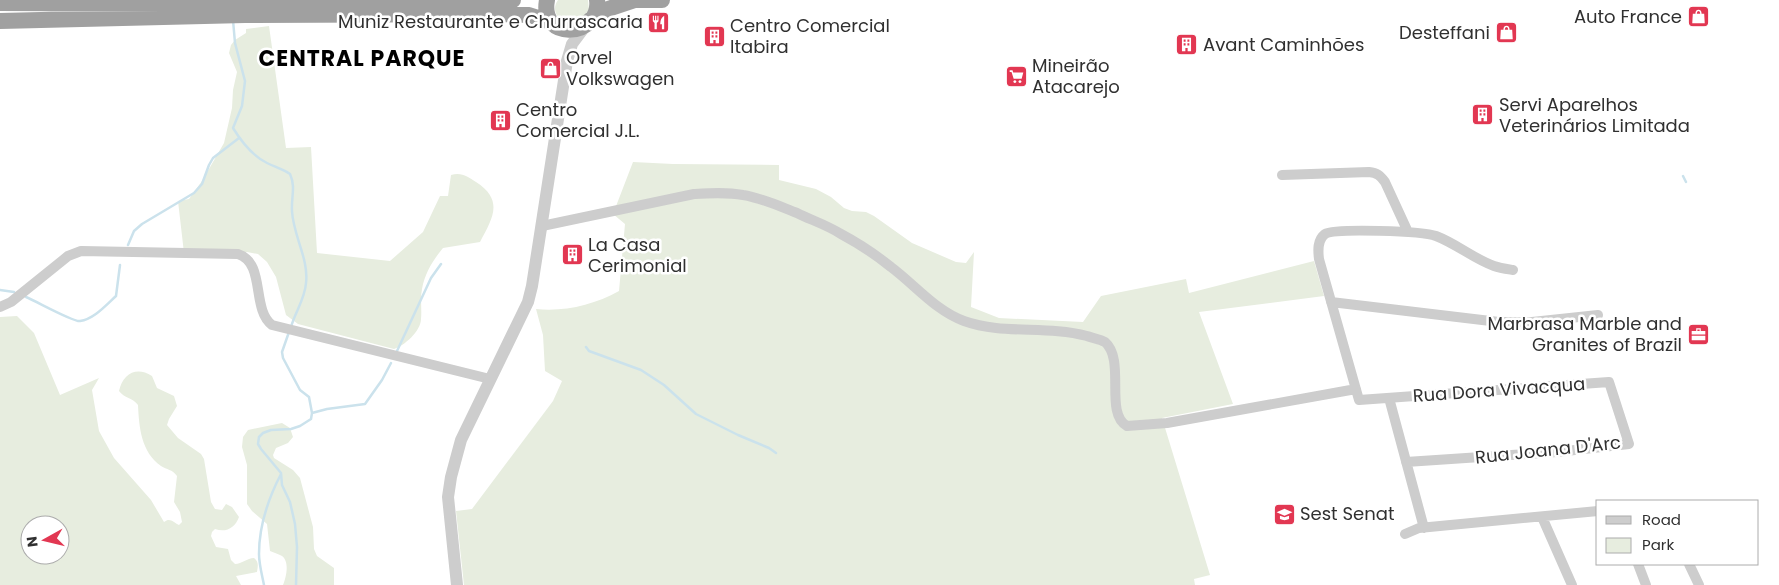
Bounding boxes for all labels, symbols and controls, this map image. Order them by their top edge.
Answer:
place label: Auto France [1574,4,1682,29]
shop icon: Auto France [1686,5,1710,29]
place label: Muniz Restaurante e Churrascaria [338,9,643,34]
restaurant icon: Muniz Restaurante e Churrascaria [647,10,671,34]
place label: Centro Comercial Itabira [730,13,890,59]
place label: Desteffani [1399,20,1490,45]
shop icon: Desteffani [1494,21,1518,45]
building icon: Centro Comercial Itabira [702,24,726,48]
place label: Avant Caminhões [1203,32,1364,57]
building icon: Avant Caminhões [1175,33,1199,57]
district label: CENTRAL PARQUE [259,43,465,74]
place label: Orvel Volkswagen [566,45,675,91]
place label: Mineirão Atacarejo [1032,53,1120,99]
shop icon: Orvel Volkswagen [538,56,562,80]
supermarket icon: Mineirão Atacarejo [1004,64,1028,88]
place label: Servi Aparelhos Veterinários Limitada [1499,92,1690,138]
place label: Centro Comercial J.L. [516,97,639,143]
building icon: Servi Aparelhos Veterinários Limitada [1471,103,1495,127]
building icon: Centro Comercial J.L. [488,108,512,132]
place label: La Casa Cerimonial [588,232,687,278]
building icon: La Casa Cerimonial [560,243,584,267]
place label: Marbrasa Marble and Granites of Brazil [1487,311,1682,357]
office icon: Marbrasa Marble and Granites of Brazil [1686,322,1710,346]
street label: Rua Dora Vivacqua [1412,371,1586,408]
street label: Rua Joana D'Arc [1474,429,1622,470]
legend [1596,500,1759,565]
place label: Sest Senat [1300,501,1394,526]
school or university icon: Sest Senat [1272,502,1296,526]
text: Road [1642,509,1681,530]
north arrow [20,515,70,565]
text: Park [1642,534,1674,555]
text: N [21,535,43,548]

